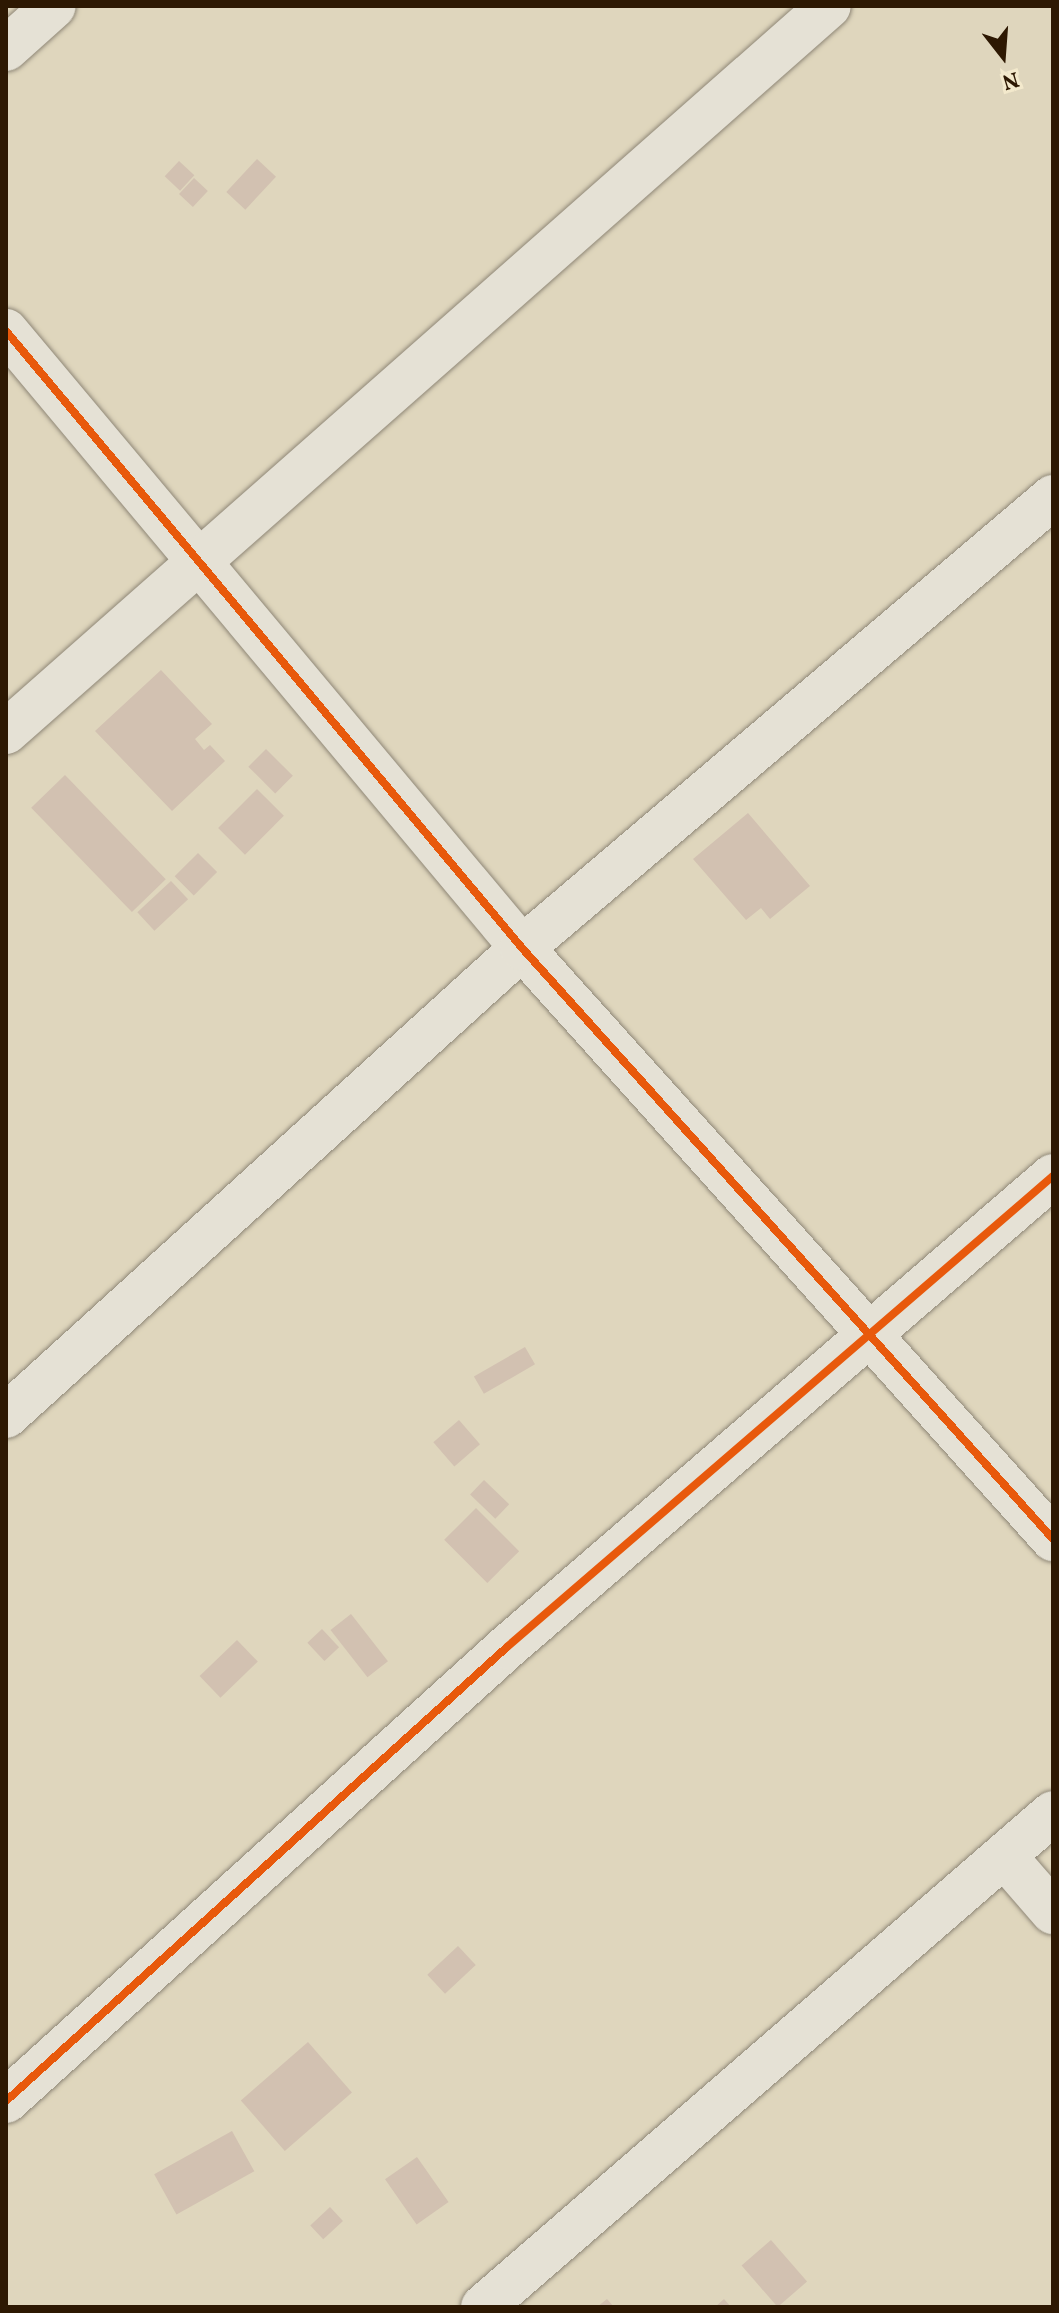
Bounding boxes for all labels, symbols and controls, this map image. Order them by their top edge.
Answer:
north arrow [963,16,1043,96]
text: N [998,62,1022,97]

